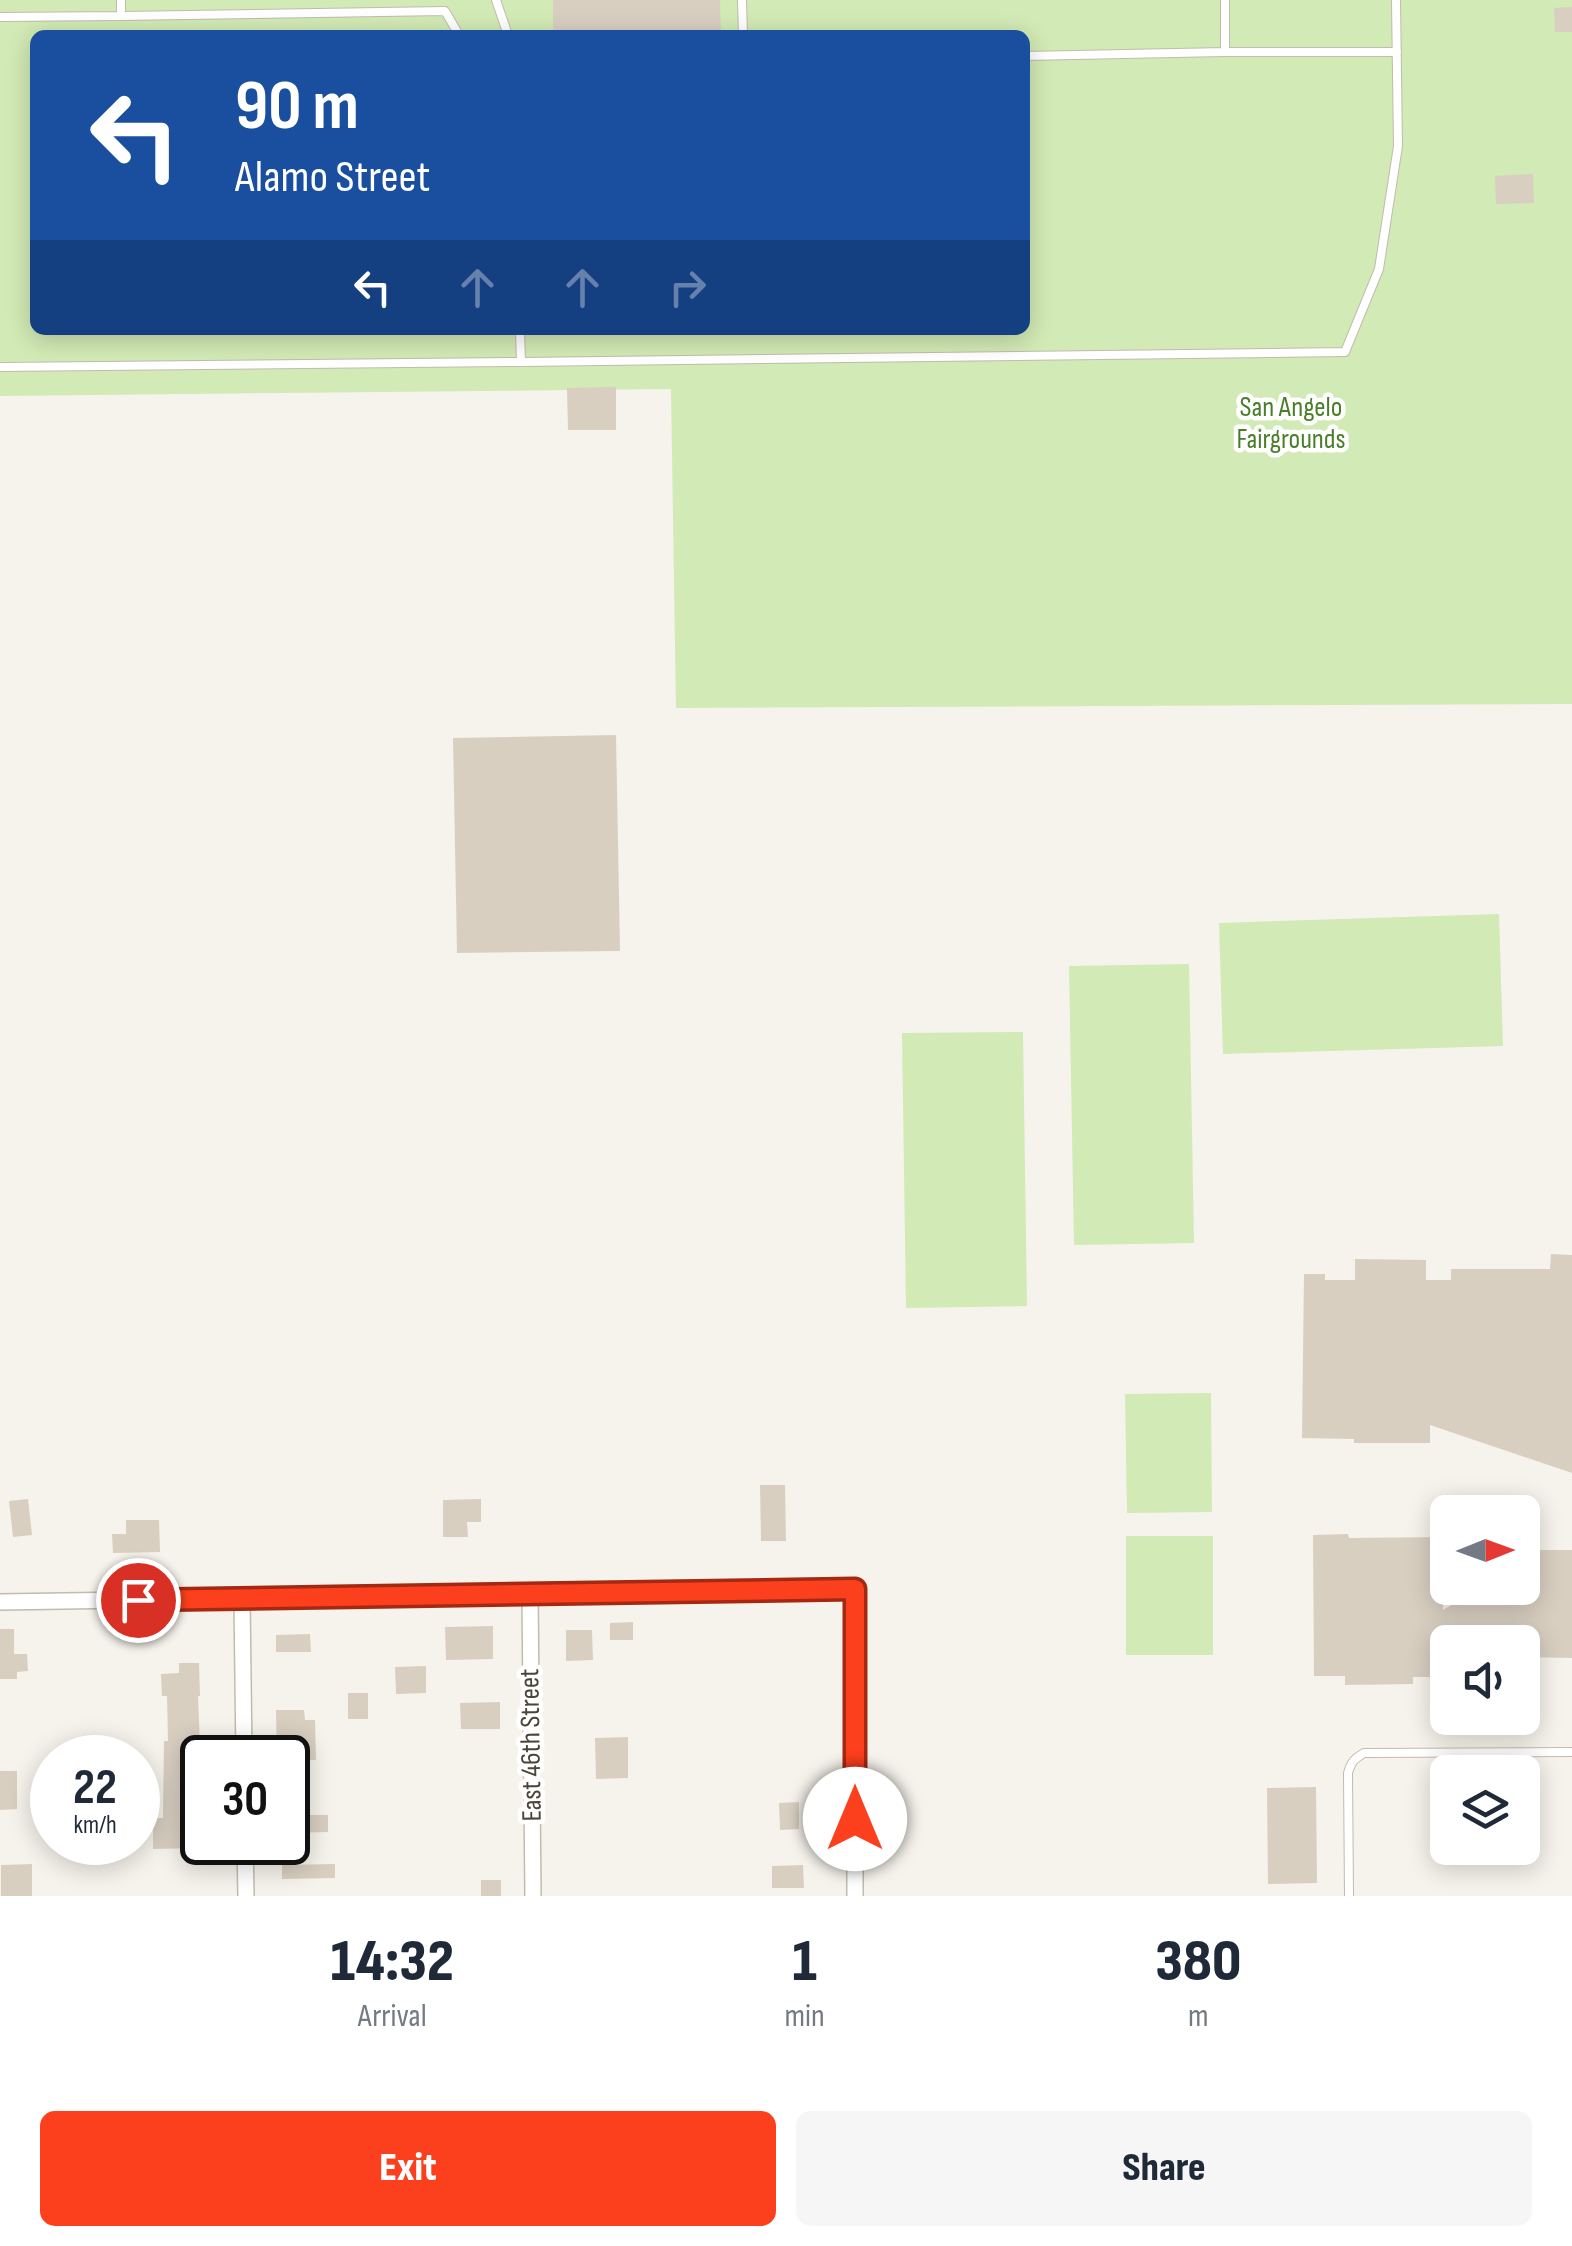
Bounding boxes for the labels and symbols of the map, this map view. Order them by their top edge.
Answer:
park label: San Angelo Fairgrounds [1236,391,1346,456]
north arrow [1430,1495,1540,1605]
pin [96,1558,181,1643]
street label: East 46th Street [513,1668,549,1822]
speed limit sign: 30 [180,1735,310,1865]
position arrow [803,1767,907,1871]

